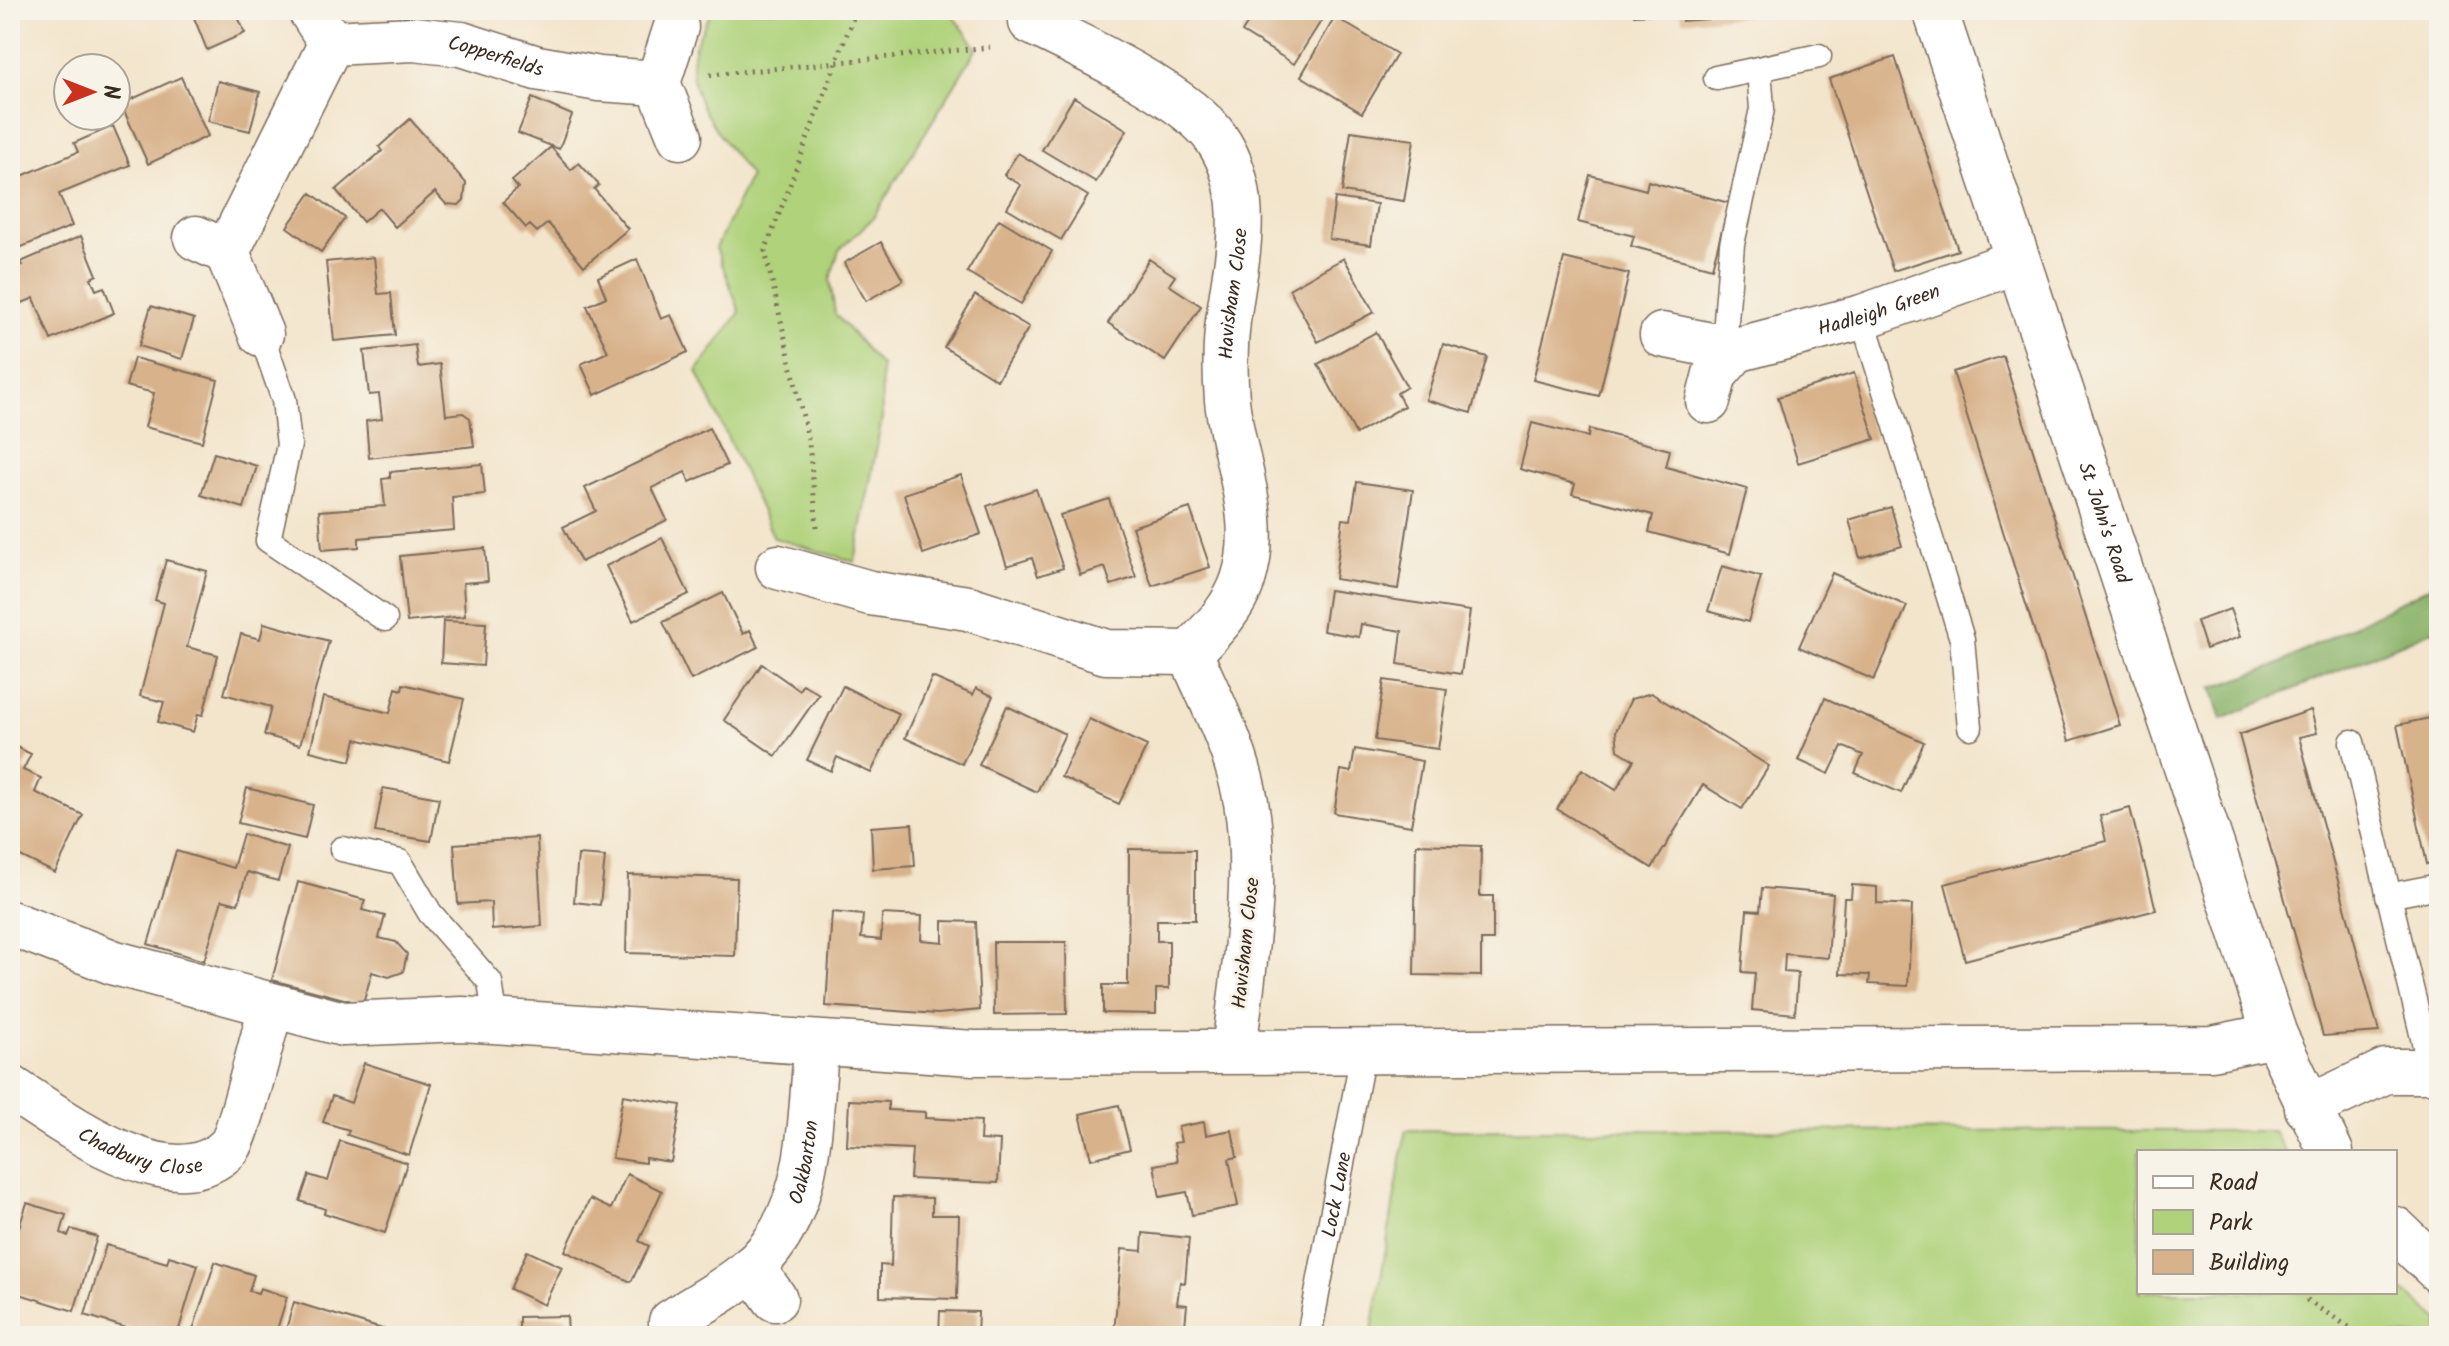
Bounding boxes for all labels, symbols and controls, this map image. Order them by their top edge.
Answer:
street label: Copperfields [446,29,546,87]
north arrow [52,52,132,132]
text: N [92,85,127,99]
street label: Havisham Close [1212,228,1258,360]
street label: Hadleigh Green [1815,276,1945,346]
street label: St John's Road [2068,458,2138,589]
street label: Havisham Close [1224,876,1270,1011]
street label: Oakbarton [781,1119,828,1209]
street label: Chadbury Close [71,1120,207,1185]
street label: Lock Lane [1314,1150,1362,1240]
legend [2137,1150,2397,1294]
text: Road [2209,1164,2258,1203]
text: Park [2209,1204,2253,1243]
text: Building [2209,1244,2289,1283]

